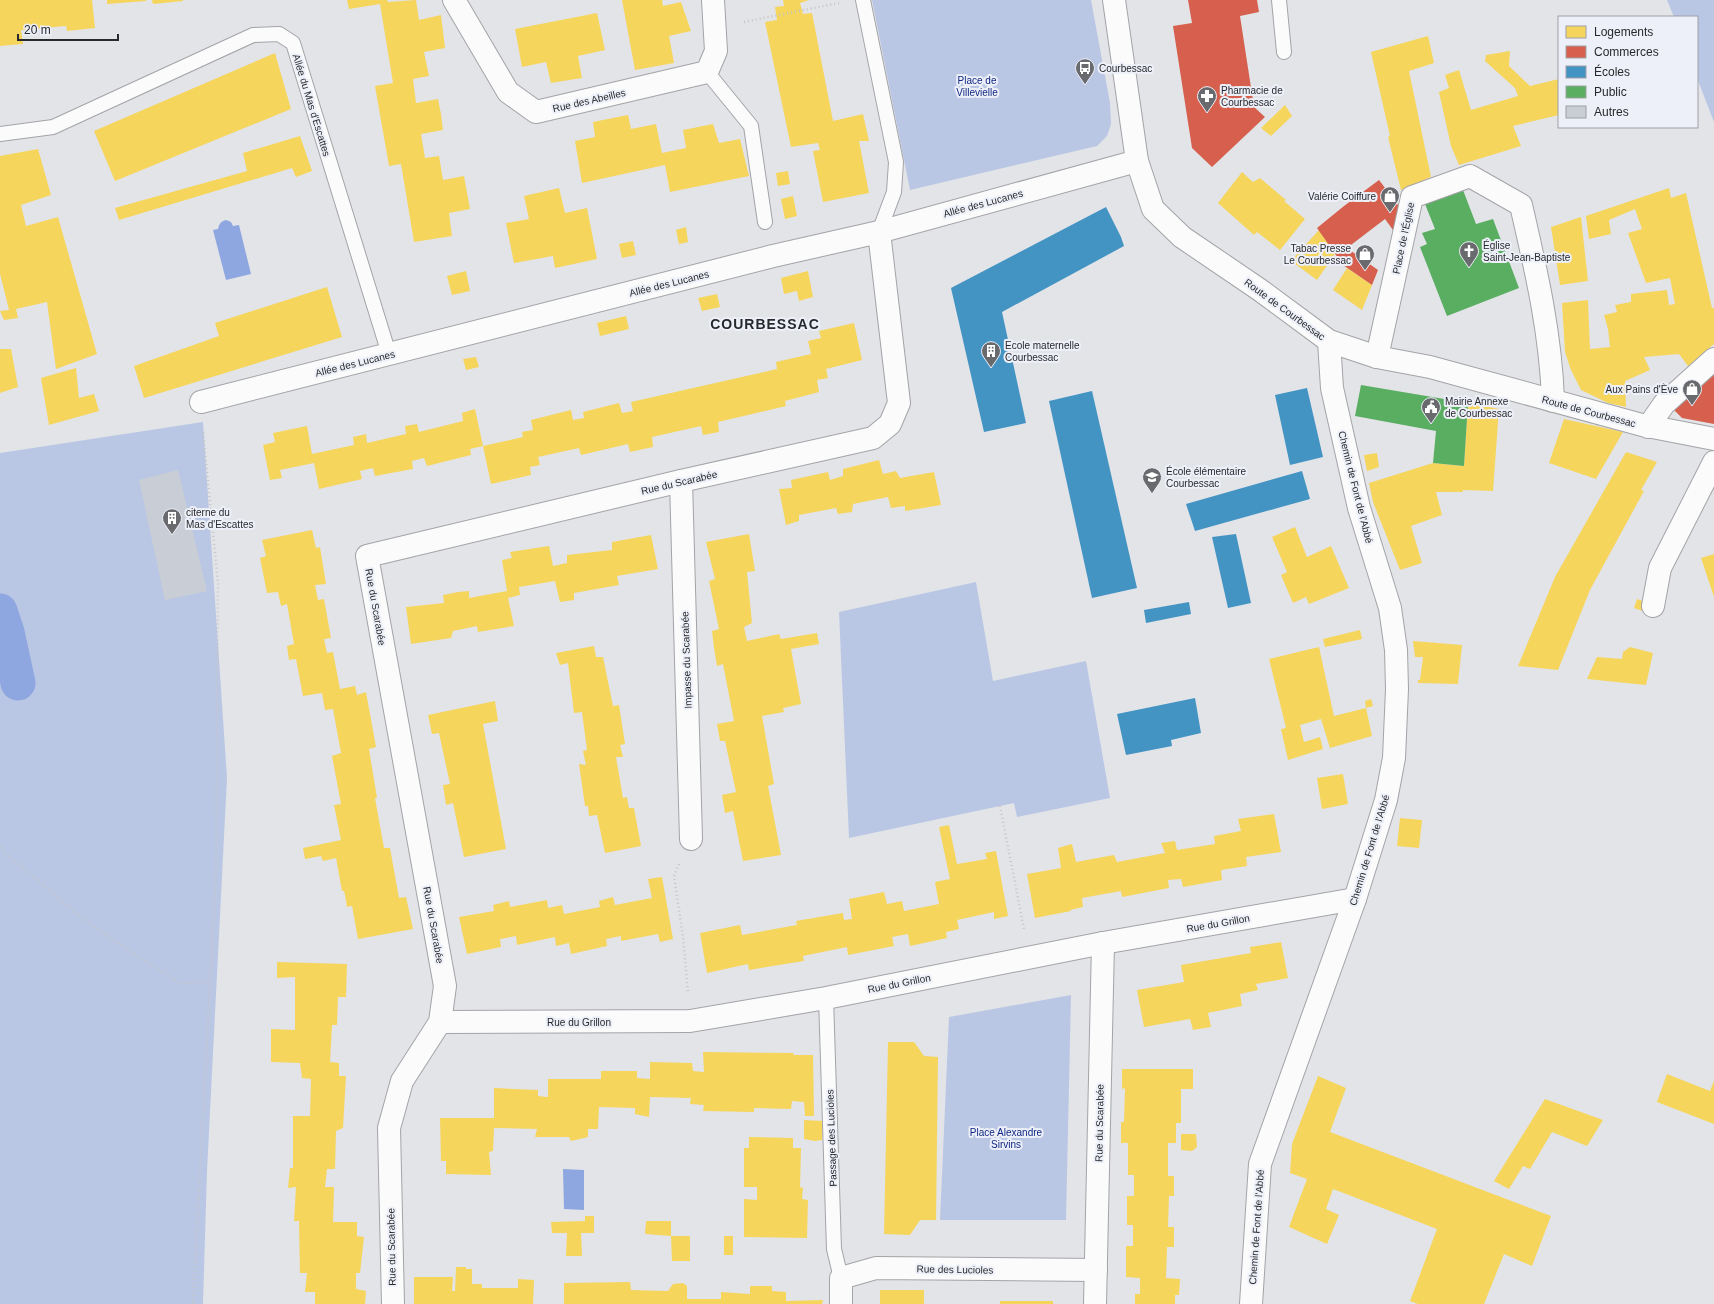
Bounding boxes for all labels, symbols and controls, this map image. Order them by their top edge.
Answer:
scale bar [18,16,118,42]
legend [1558,16,1698,128]
text: 20 m [24,23,51,37]
text: Logements [1594,25,1653,39]
text: Commerces [1594,45,1659,59]
street label: Allée du Mas d'Escattes [291,53,332,158]
bus stop icon: Courbessac [1074,57,1096,85]
place label: Courbessac [1099,63,1152,74]
text: Écoles [1594,64,1630,79]
park label: Place de Villevielle [956,75,998,98]
pharmacy icon: Pharmacie de Courbessac [1196,85,1218,113]
place label: Pharmacie de Courbessac [1221,85,1283,108]
text: Public [1594,85,1627,99]
street label: Rue des Abeilles [552,87,627,114]
text: Autres [1594,105,1629,119]
shop icon: Valérie Coiffure [1379,185,1401,213]
street label: Allée des Lucanes [942,188,1024,219]
place label: Valérie Coiffure [1308,191,1376,202]
street label: Place de l'Église [1390,201,1417,275]
place label: Église Saint-Jean-Baptiste [1483,239,1571,263]
church icon: Église Saint-Jean-Baptiste [1458,240,1480,268]
place label: Tabac Presse Le Courbessac [1284,243,1351,266]
shop icon: Tabac Presse Le Courbessac [1354,243,1376,271]
street label: Allée des Lucanes [628,268,710,299]
street label: Route de Courbessac [1242,277,1327,342]
district label: COURBESSAC [710,316,820,332]
building icon: Ecole maternelle Courbessac [980,340,1002,368]
place label: Ecole maternelle Courbessac [1005,340,1080,363]
street label: Allée des Lucanes [314,348,396,379]
shop icon: Aux Pains d'Ève [1681,378,1703,406]
place label: Aux Pains d'Ève [1605,383,1678,395]
street label: Route de Courbessac [1541,394,1637,429]
public building icon: Mairie Annexe de Courbessac [1420,396,1442,424]
place label: Mairie Annexe de Courbessac [1445,396,1512,419]
street label: Chemin de Font de l'Abbé [1336,430,1375,545]
place label: École élémentaire Courbessac [1166,465,1246,489]
school or university icon: École élémentaire Courbessac [1141,466,1163,494]
street label: Rue du Scarabée [640,468,719,497]
building icon: citerne du Mas d'Escattes [161,507,183,535]
place label: citerne du Mas d'Escattes [186,507,254,530]
street label: Rue du Scarabée [363,568,388,647]
street label: Impasse du Scarabée [679,611,694,709]
street label: Chemin de Font de l'Abbé [1347,793,1392,907]
street label: Rue du Scarabée [421,886,446,965]
street label: Rue du Grillon [1186,913,1251,934]
street label: Rue du Grillon [867,972,932,995]
street label: Rue du Grillon [547,1017,611,1028]
street label: Rue du Scarabée [1093,1084,1106,1162]
street label: Passage des Lucioles [824,1089,839,1187]
park label: Place Alexandre Sirvins [970,1127,1043,1150]
street label: Chemin de Font de l'Abbé [1247,1169,1266,1285]
street label: Rue du Scarabée [385,1208,398,1286]
street label: Rue des Lucioles [917,1263,993,1276]

